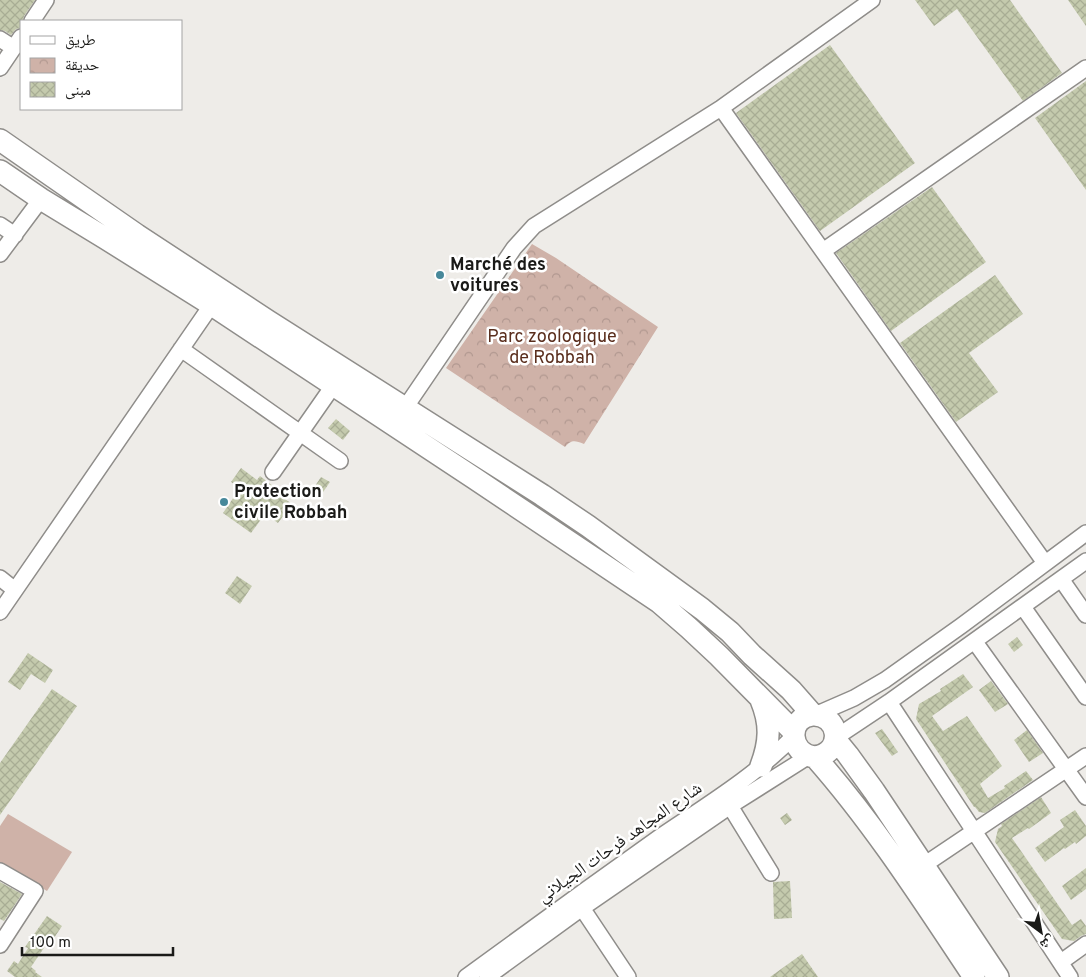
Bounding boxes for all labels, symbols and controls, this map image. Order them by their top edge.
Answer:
legend [20,20,182,110]
text: طريق [65,32,96,51]
text: حديقة [65,57,100,76]
text: مبنى [65,82,91,101]
place label: Marché des voitures [450,254,546,298]
marker: Marché des voitures [434,269,446,281]
park label: Parc zoologique de Robbah [487,326,617,370]
place label: Protection civile Robbah [234,481,347,525]
marker: Protection civile Robbah [218,496,230,508]
street label: شارع المجاهد فرحات الجيلاني [533,777,708,910]
north arrow [1016,907,1066,957]
scale bar [22,924,174,956]
text: ش [1036,931,1058,953]
text: 100 m [30,934,71,953]

